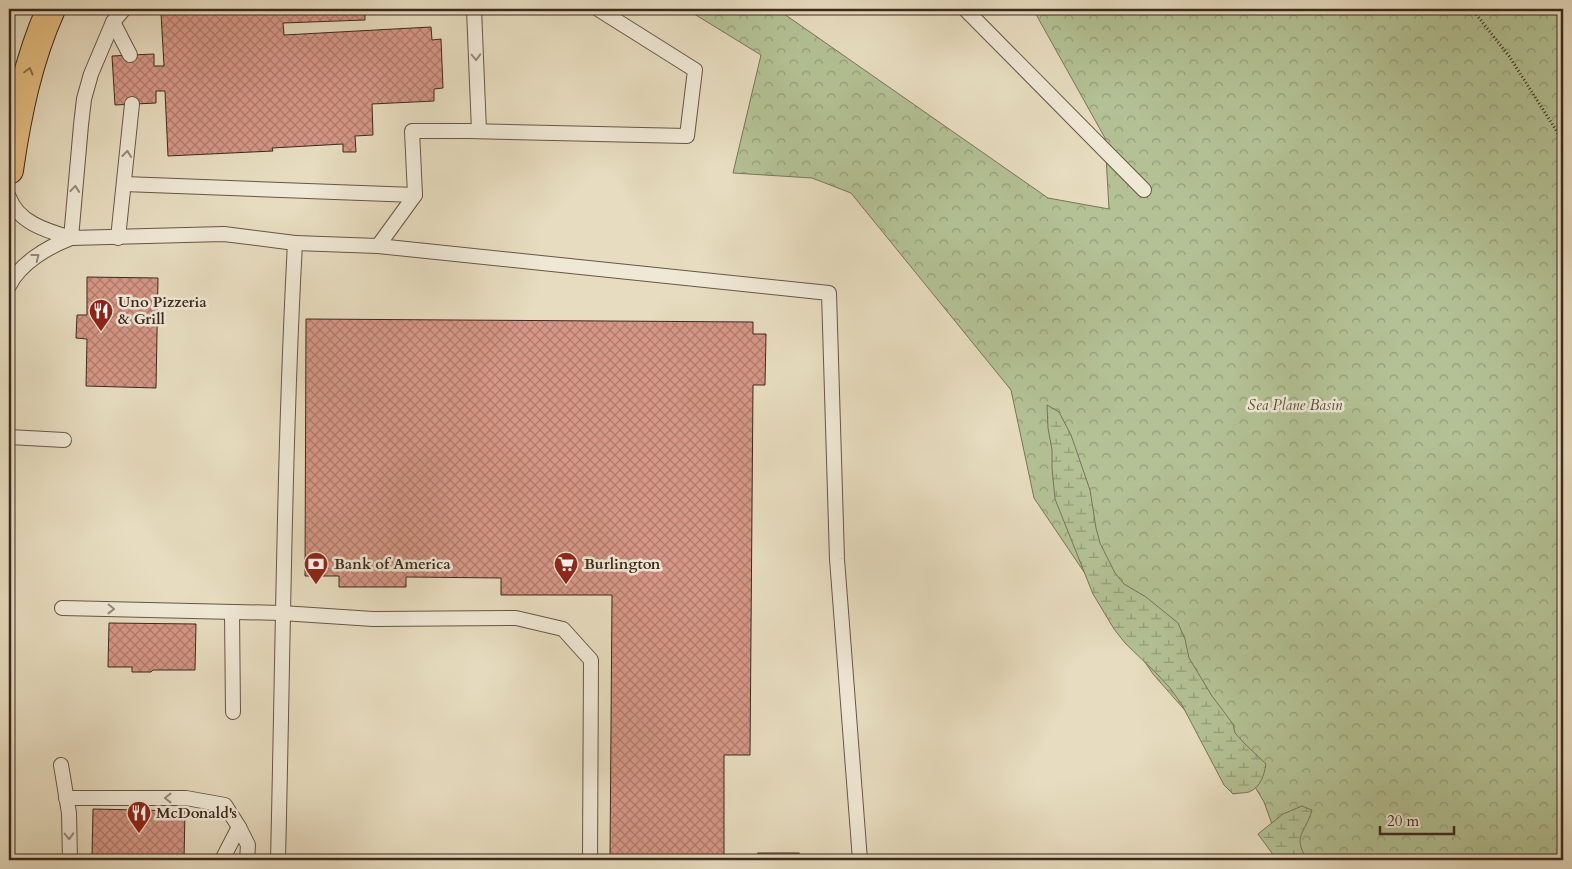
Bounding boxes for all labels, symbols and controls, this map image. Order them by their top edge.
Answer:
one-way arrow [471,54,481,62]
one-way arrow [23,66,34,75]
one-way arrow [121,150,132,158]
one-way arrow [70,185,81,193]
one-way arrow [30,255,39,263]
place label: Uno Pizzeria & Grill [118,292,207,329]
restaurant icon: Uno Pizzeria & Grill [88,298,114,332]
park label: Sea Plane Basin [1248,395,1343,415]
bank icon: Bank of America [303,551,329,585]
supermarket icon: Burlington [553,551,579,585]
place label: Bank of America [334,554,451,574]
place label: Burlington [584,554,661,574]
one-way arrow [108,604,115,614]
one-way arrow [164,793,172,803]
restaurant icon: McDonald's [126,800,152,834]
place label: McDonald's [156,803,237,823]
scale bar [1380,804,1453,836]
text: 20 m [1387,811,1419,831]
one-way arrow [64,833,75,841]

